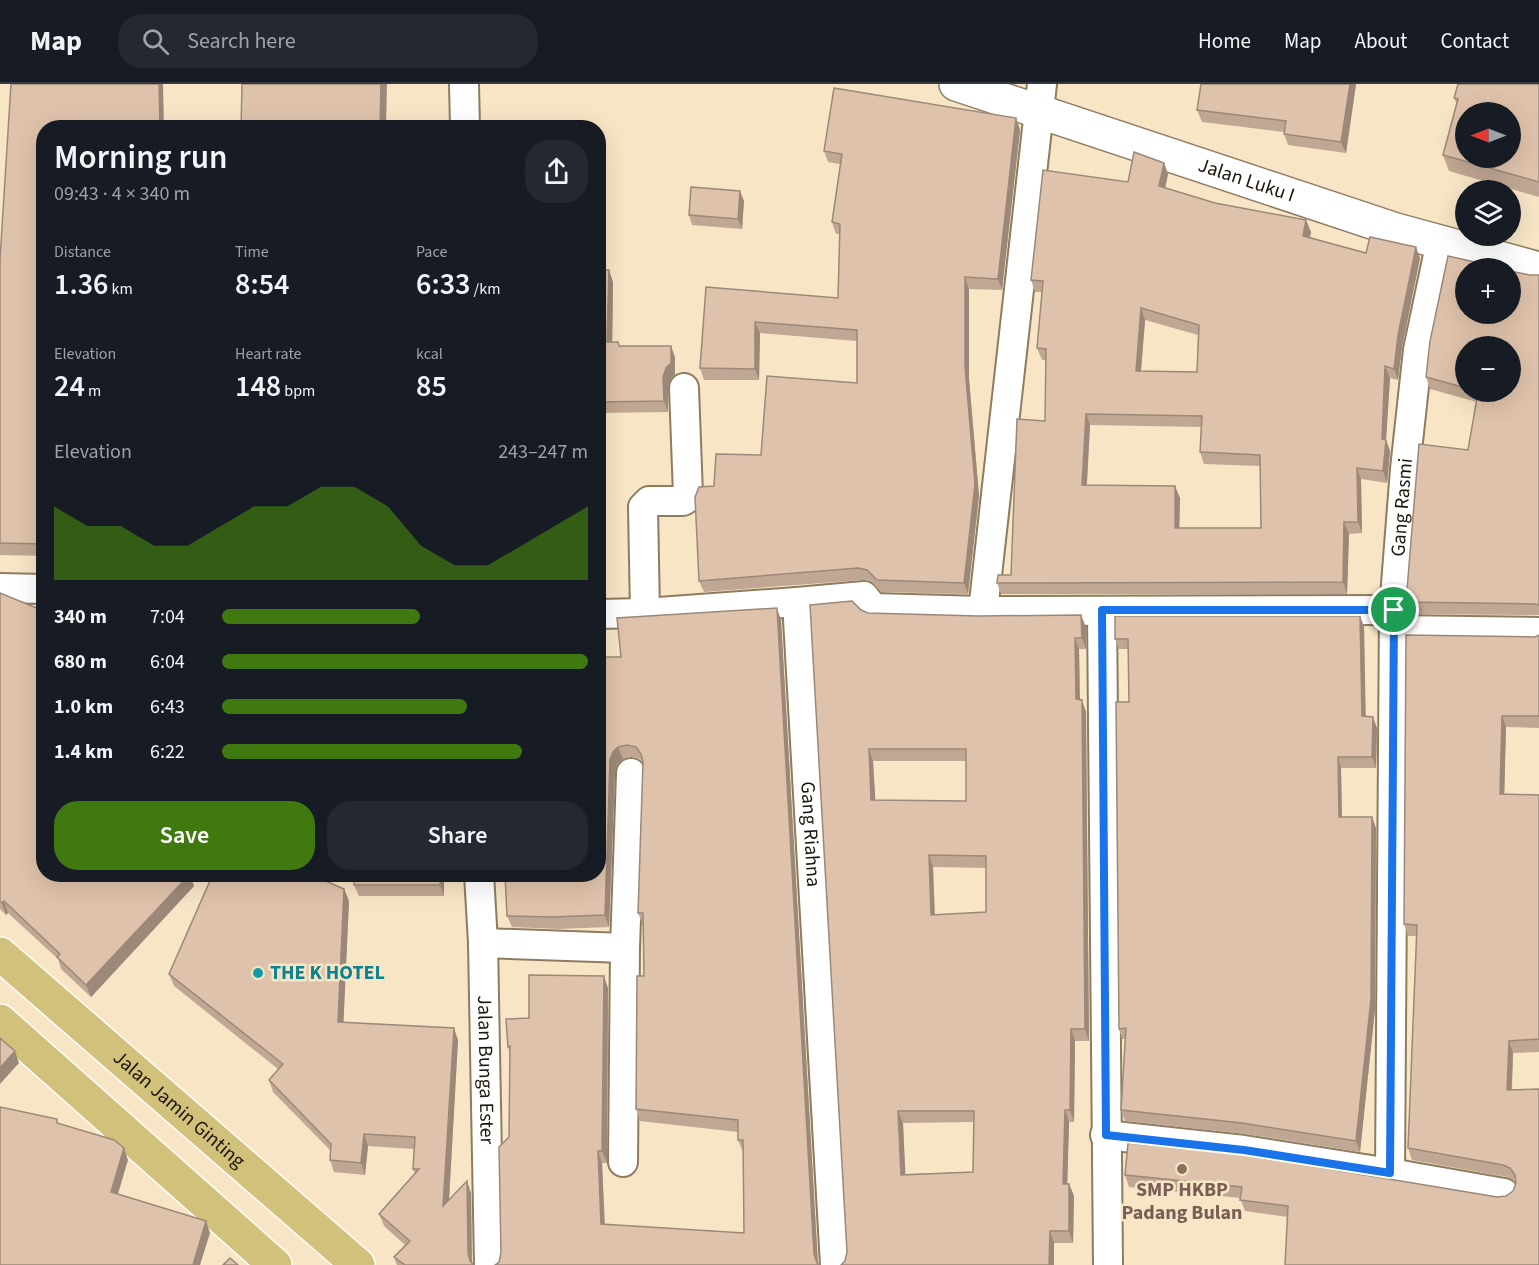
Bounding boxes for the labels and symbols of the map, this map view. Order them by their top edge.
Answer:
north arrow [1455,102,1521,168]
street label: Jalan Luku I [1195,151,1298,209]
street label: Gang Rasmi [1384,457,1420,558]
pin [1368,584,1419,635]
street label: Gang Riahna [793,781,827,888]
place label: THE K HOTEL [270,959,385,987]
marker: THE K HOTEL [251,966,265,980]
street label: Jalan Bunga Ester [470,995,501,1145]
street label: Jalan Jamin Ginting [107,1044,251,1175]
marker: SMP HKBP Padang Bulan [1175,1162,1189,1176]
place label: SMP HKBP Padang Bulan [1121,1176,1243,1227]

